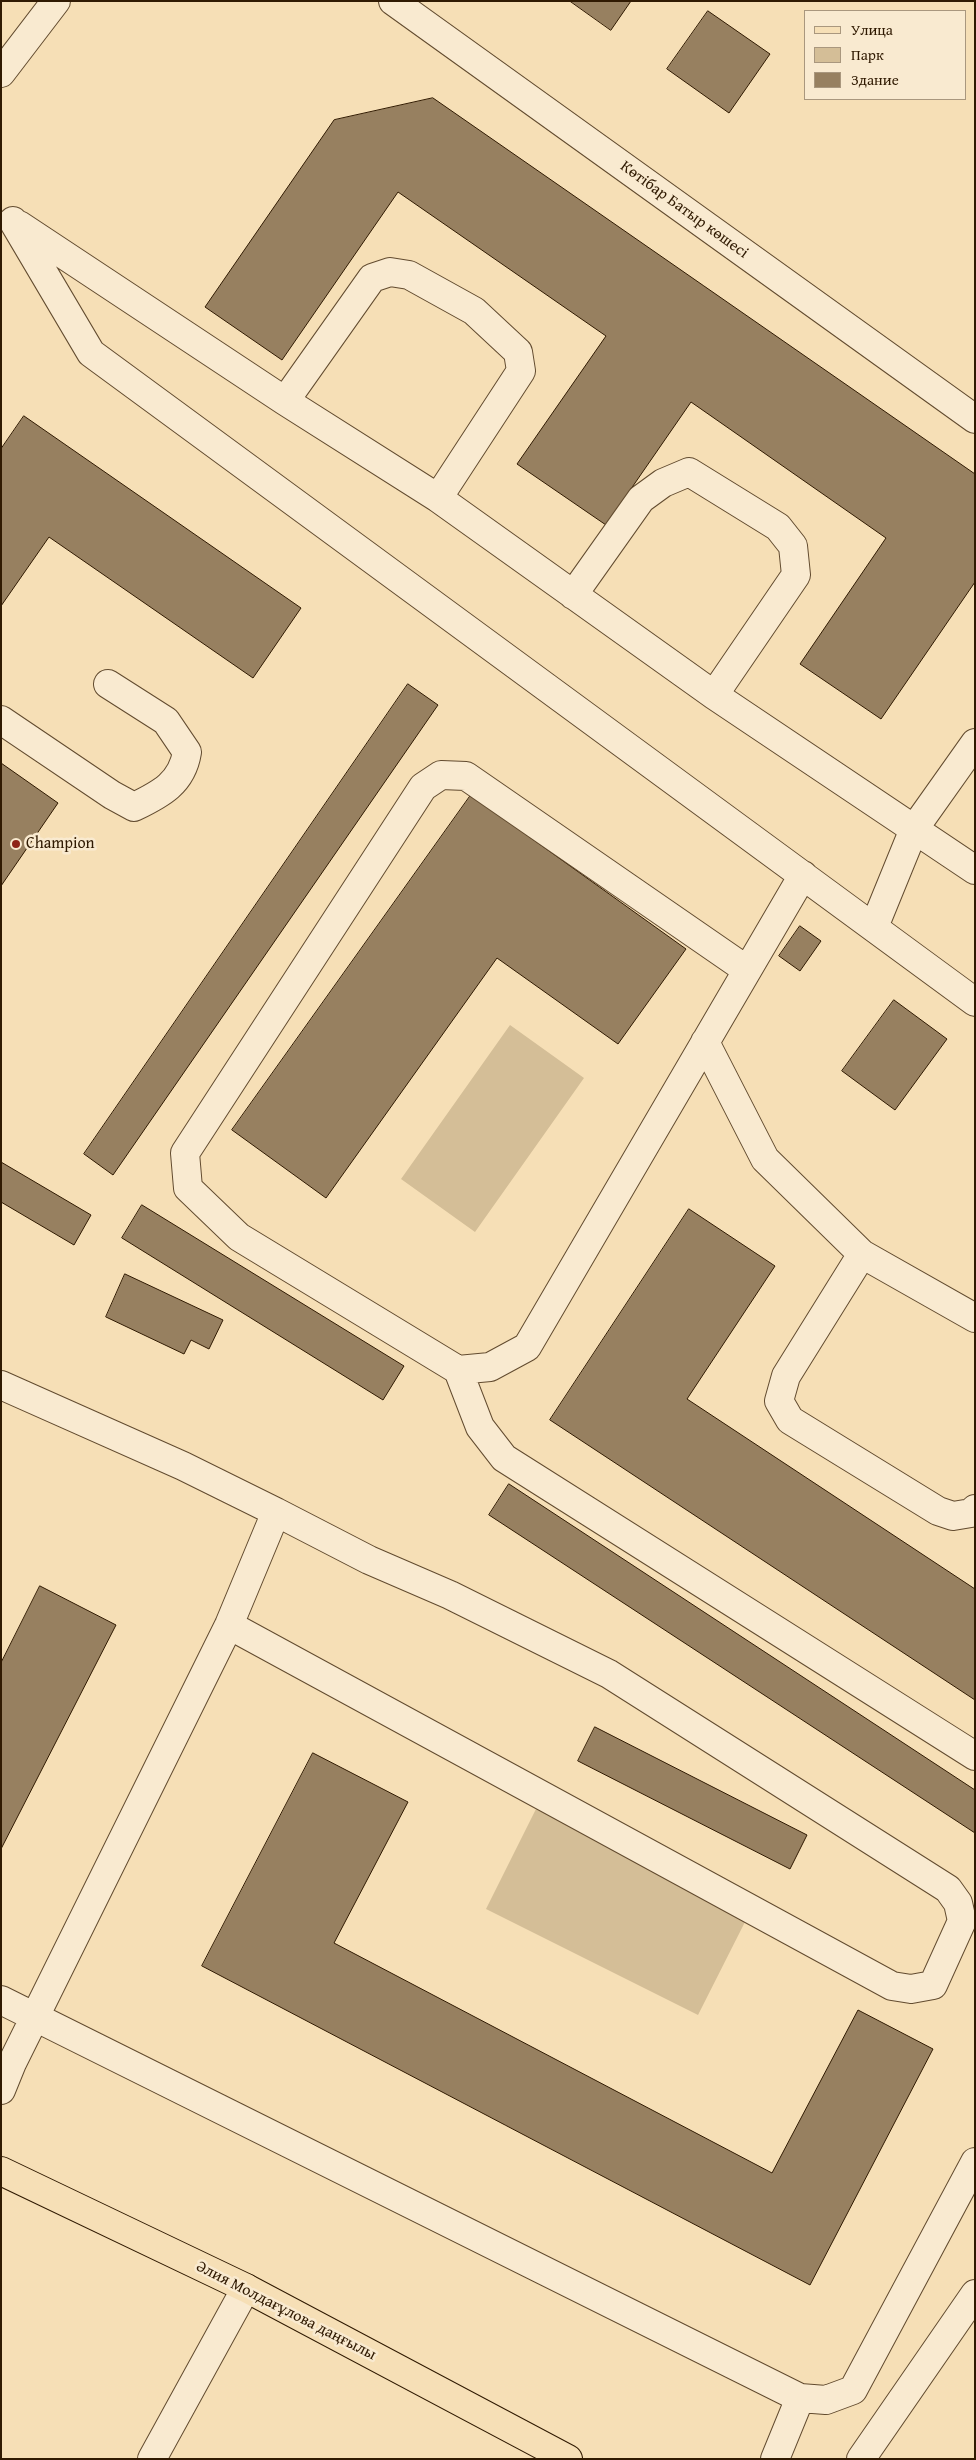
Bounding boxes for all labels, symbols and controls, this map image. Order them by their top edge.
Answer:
legend [804,10,966,100]
text: Улица [851,19,893,40]
text: Парк [851,44,884,65]
text: Здание [851,69,899,90]
street label: Көтібар Батыр көшесі [616,157,752,263]
place label: Champion [26,834,95,854]
marker: Champion [10,838,22,850]
street label: Әлия Молдағұлова даңғылы [193,2257,379,2365]

